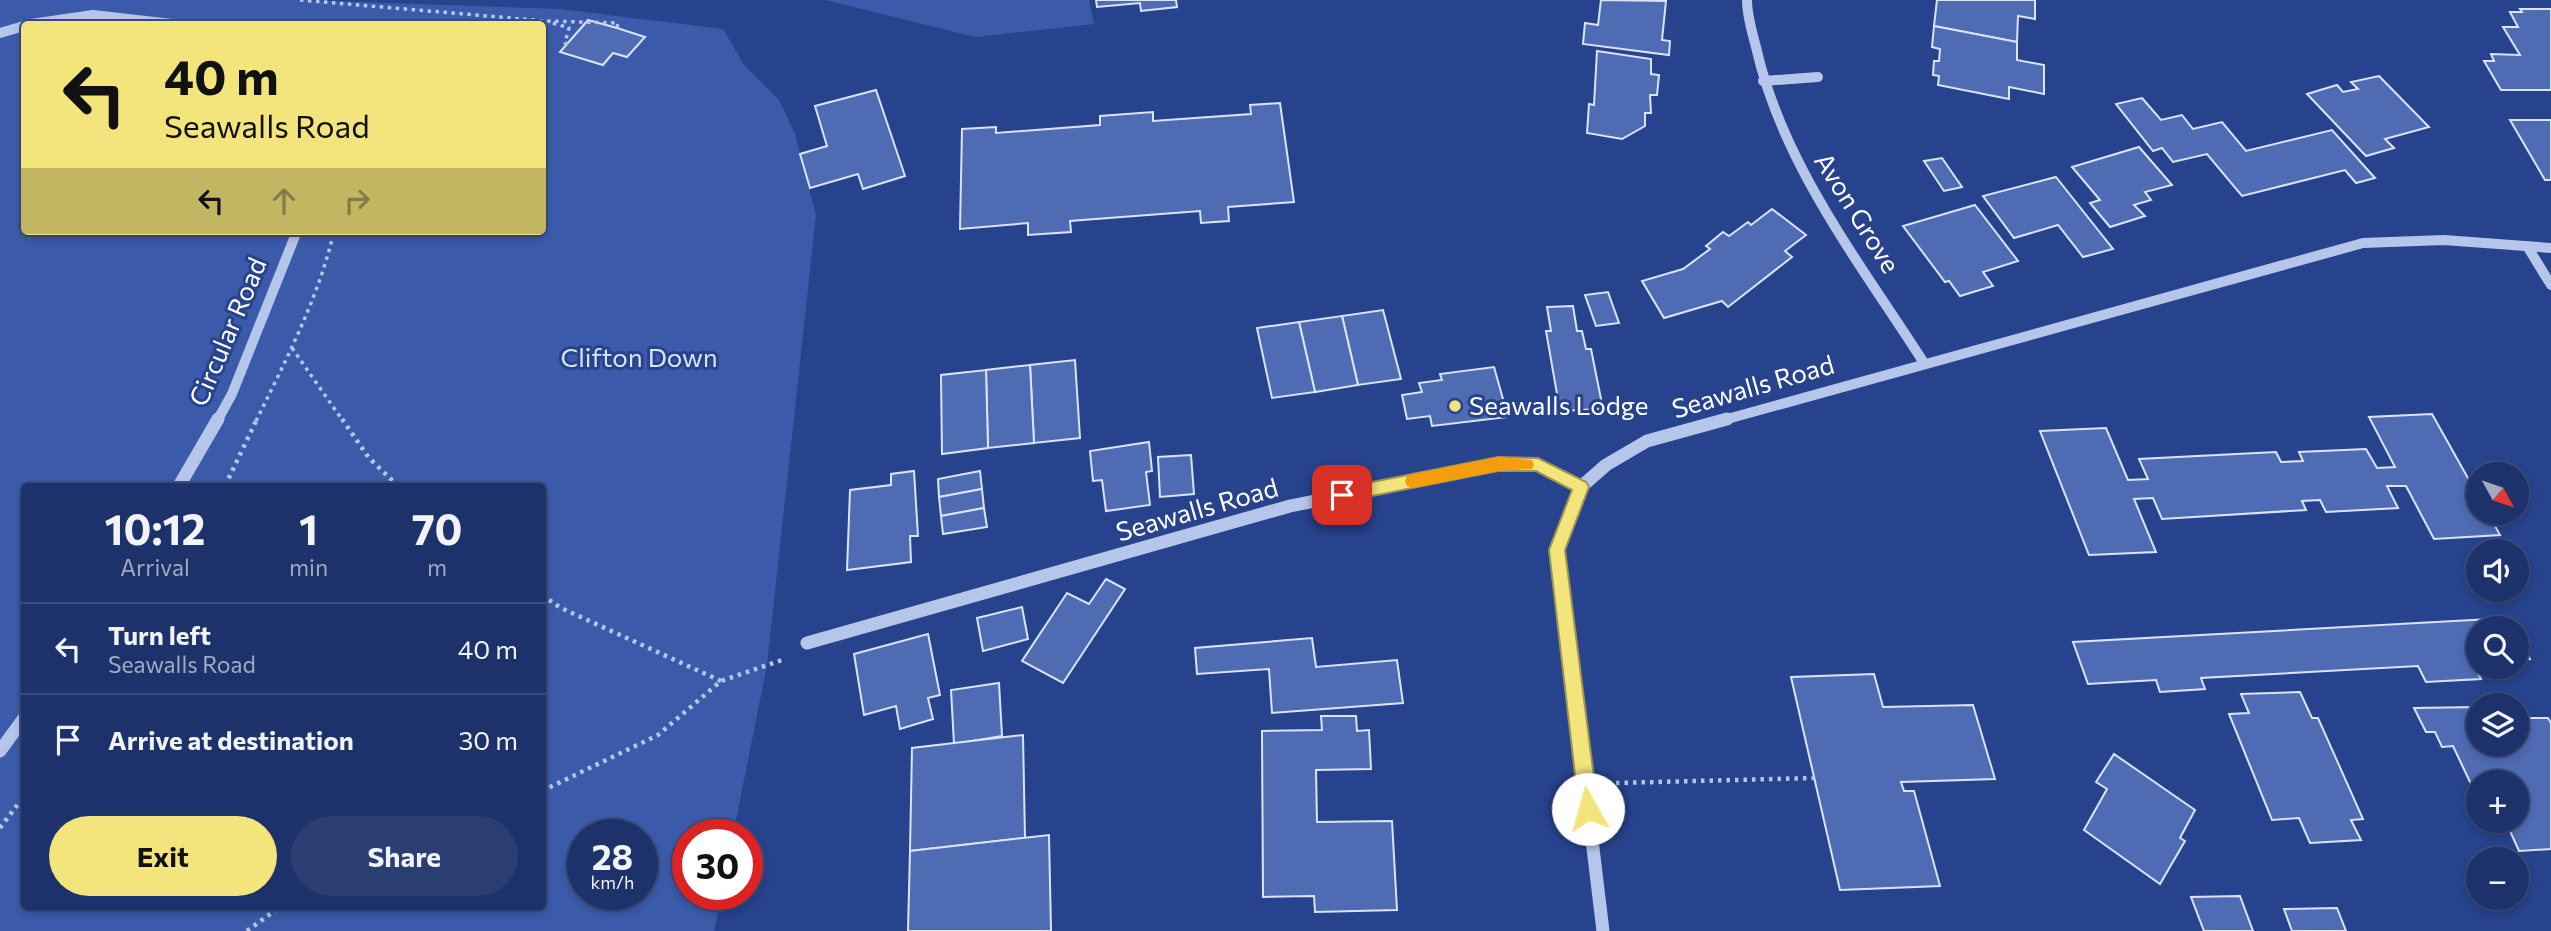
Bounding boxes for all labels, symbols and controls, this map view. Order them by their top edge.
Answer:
text: 40 m [164,45,279,105]
icon: left [49,49,140,140]
text: Seawalls Road [164,105,370,145]
street label: Avon Grove [1809,146,1907,278]
icon: left [192,182,230,220]
icon: ahead [265,182,303,220]
icon: right [338,182,376,220]
street label: Circular Road [181,253,272,410]
park label: Clifton Down [560,341,718,372]
street label: Seawalls Road [1668,348,1837,423]
place label: Seawalls Lodge [1469,389,1648,420]
marker: Seawalls Lodge [1447,398,1463,414]
north arrow [2466,462,2529,525]
map controls [2466,462,2529,910]
pin [1312,465,1372,525]
street label: Seawalls Road [1112,471,1281,546]
icon: arrive [1323,476,1361,514]
text: 10:12 [105,502,205,554]
text: 1 [299,502,318,554]
text: 70 [412,502,462,554]
button: sound [2466,539,2529,602]
text: Arrival [120,553,190,581]
text: min [289,553,328,581]
text: m [427,553,447,581]
button: search [2466,616,2529,679]
text: Turn left [108,619,211,650]
icon: left [49,630,87,668]
text: 40 m [458,633,518,664]
text: Seawalls Road [108,650,256,678]
button: layers [2466,693,2529,756]
icon: arrive [49,721,87,759]
text: Arrive at destination [108,724,354,755]
text: 30 m [459,724,518,755]
button: + [2466,770,2529,833]
position arrow [1551,772,1625,846]
button: Exit [49,816,277,896]
button: Share [291,816,518,896]
speed limit sign: 30 [672,819,763,910]
text: 28 [592,834,633,877]
button: − [2466,847,2529,910]
text: km/h [591,871,634,893]

